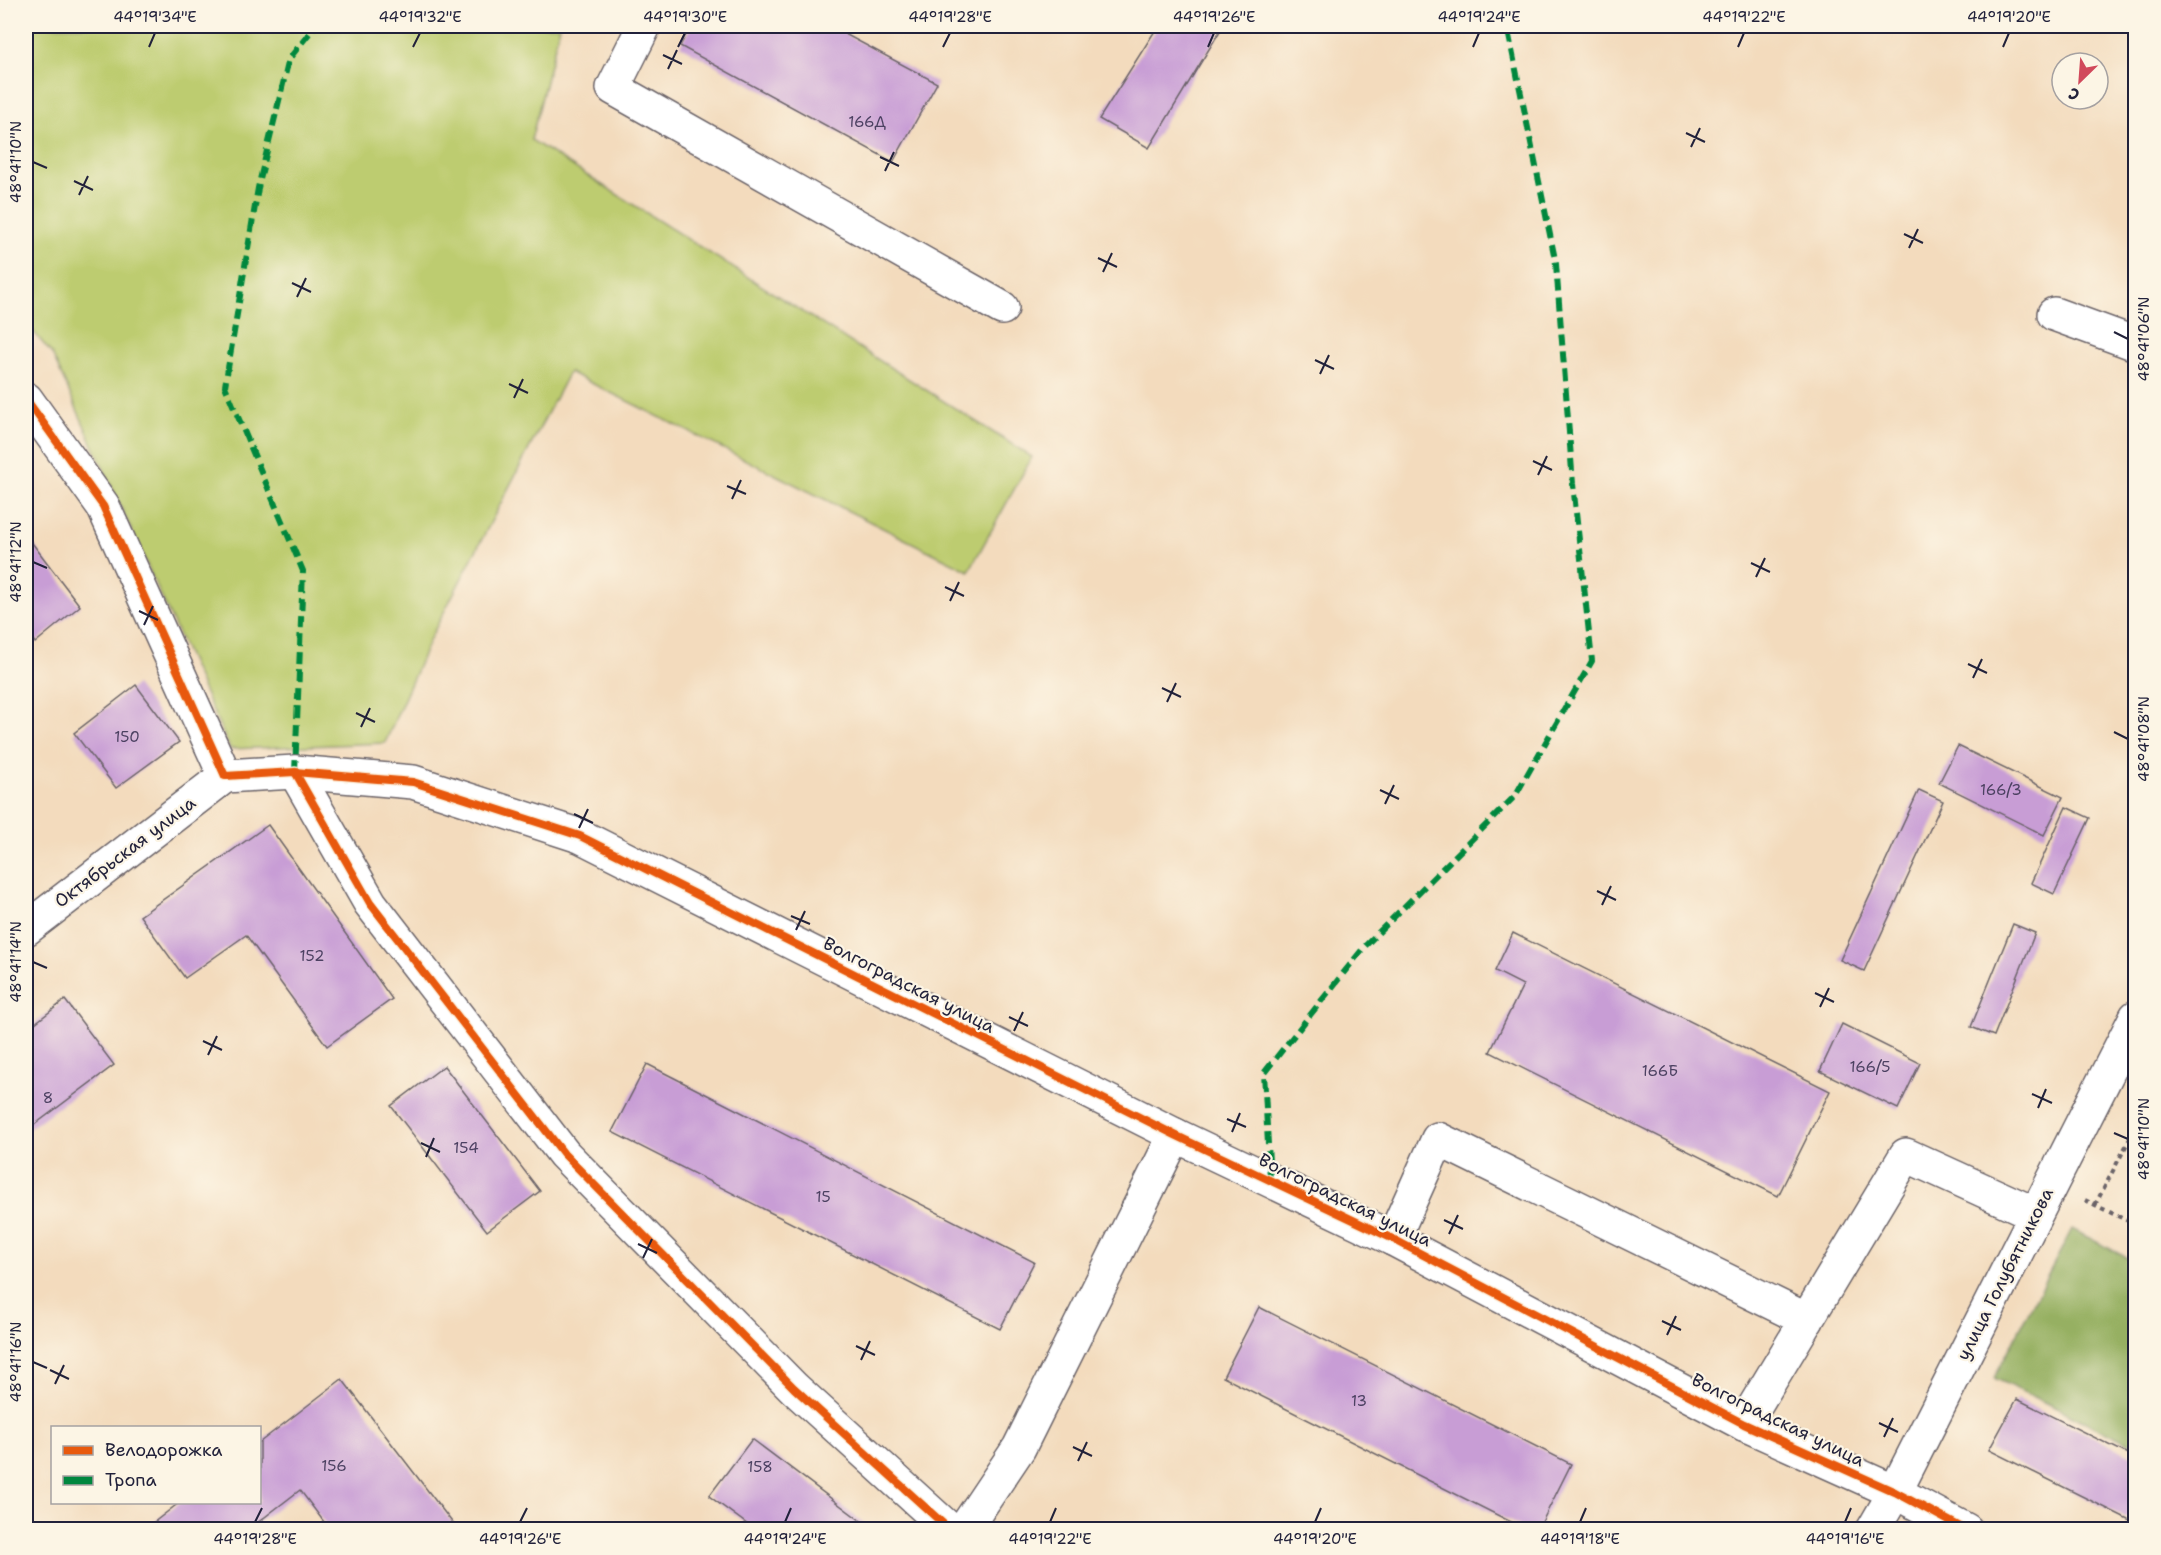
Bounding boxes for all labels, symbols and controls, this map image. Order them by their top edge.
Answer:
text: 44°19'34"E [113,7,197,27]
text: 44°19'32"E [378,7,462,27]
text: 44°19'30"E [643,7,727,27]
text: 44°19'28"E [908,7,992,27]
text: 44°19'26"E [1173,7,1255,27]
text: 44°19'24"E [1437,7,1521,27]
text: 44°19'22"E [1702,7,1786,27]
text: 44°19'20"E [1967,7,2051,27]
north arrow [2050,51,2110,111]
text: С [2065,82,2083,106]
house number: 166Д [848,112,887,132]
text: 48°41'10"N [6,121,26,203]
text: 48°41'06"N [2134,296,2154,382]
text: 48°41'12"N [6,521,26,603]
text: 48°41'08"N [2134,696,2154,782]
house number: 150 [114,727,140,747]
house number: 166/3 [1980,780,2022,800]
street label: Октябрьская улица [49,791,201,913]
text: 48°41'14"N [6,921,26,1003]
street label: Волгоградская улица [819,931,999,1039]
house number: 152 [300,946,324,966]
house number: 166/5 [1850,1057,1890,1077]
house number: 166Б [1642,1061,1678,1081]
house number: 8 [43,1088,53,1108]
text: 48°41'10"N [2134,1098,2154,1180]
house number: 154 [453,1138,479,1158]
street label: Волгоградская улица [1255,1148,1435,1252]
street label: улица Голубятникова [1951,1184,2059,1364]
house number: 15 [815,1187,831,1207]
text: 48°41'16"N [6,1321,26,1403]
street label: Волгоградская улица [1688,1368,1868,1472]
house number: 13 [1351,1391,1367,1411]
legend [51,1426,261,1504]
text: Велодорожка [105,1438,223,1462]
house number: 156 [321,1456,347,1476]
house number: 158 [747,1457,773,1477]
text: Тропа [105,1468,157,1492]
text: 44°19'28"E [213,1529,297,1549]
text: 44°19'26"E [479,1529,561,1549]
text: 44°19'24"E [743,1529,827,1549]
text: 44°19'22"E [1008,1529,1092,1549]
text: 44°19'20"E [1273,1529,1357,1549]
text: 44°19'18"E [1540,1529,1620,1549]
text: 44°19'16"E [1805,1529,1885,1549]

